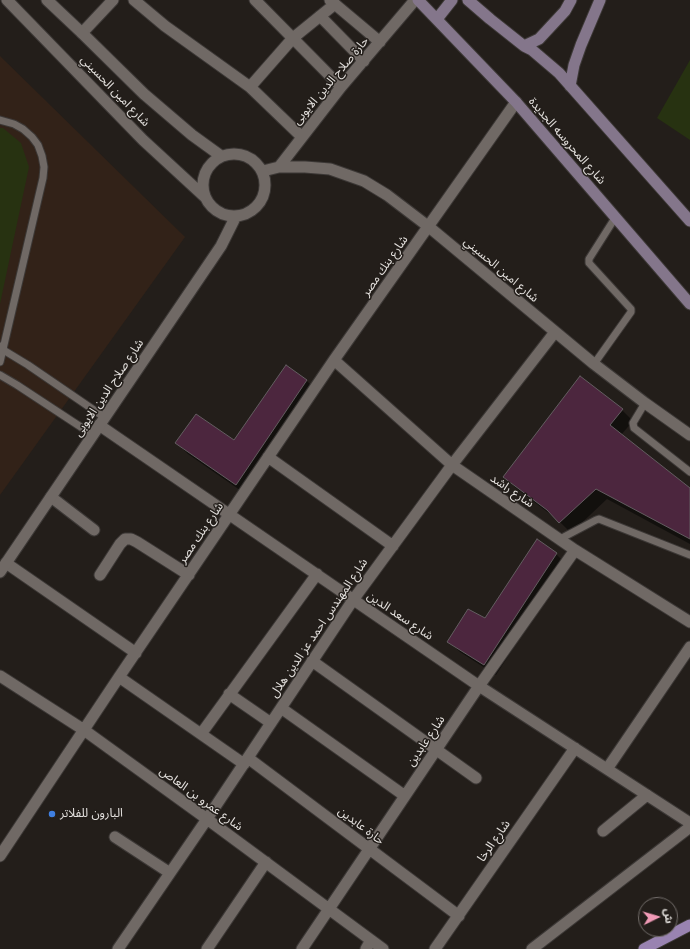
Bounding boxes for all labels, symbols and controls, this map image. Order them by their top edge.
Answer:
street label: حارة صلاح الدين الايوبى [290,34,372,128]
street label: شارع امين الحسيني [77,52,153,130]
street label: شارع المحروسه الجديدة [525,95,609,187]
street label: شارع بنك مصر [359,233,411,299]
street label: شارع امين الحسيني [461,234,541,306]
street label: شارع صلاح الدين الايوبى [71,336,147,440]
street label: شارع راشد [488,471,536,511]
street label: شارع بنك مصر [175,500,227,566]
street label: شارع المهندس احمد عز الدين هلال [267,556,371,700]
street label: شارع سعد الدين [364,589,436,643]
street label: شارع عابدين [404,713,448,769]
street label: شارع عمرو بن العاص [157,764,245,834]
street label: حارة عابدين [335,804,387,848]
place label: البارون للفلاتر [60,807,123,821]
marker: البارون للفلاتر [47,809,57,819]
street label: شارع الرخا [475,817,513,865]
north arrow [638,897,678,937]
text: ش [661,908,677,924]

